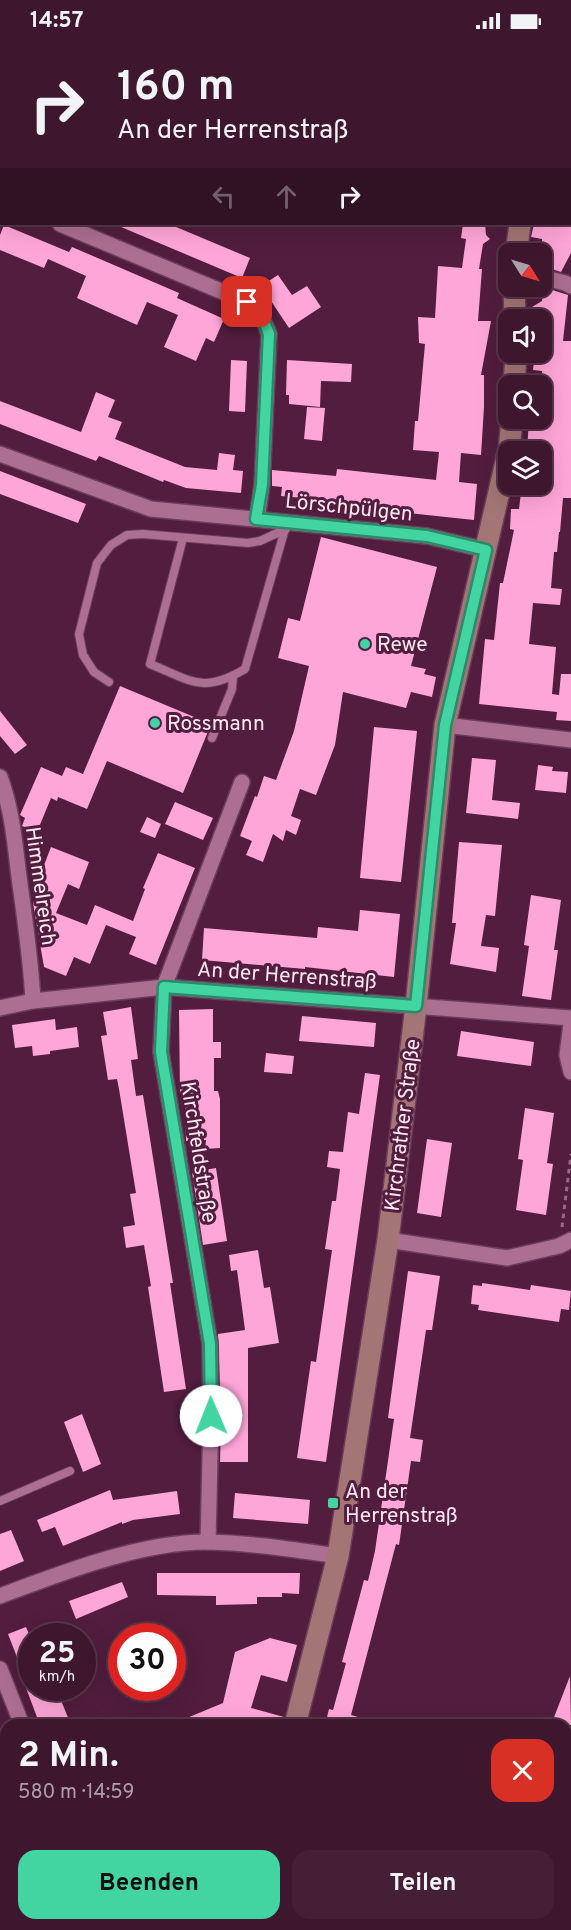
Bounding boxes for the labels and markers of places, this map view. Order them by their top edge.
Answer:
pin [221,276,272,327]
place label: Rewe [377,632,428,659]
marker: Rewe [358,637,372,651]
place label: Rossmann [167,711,265,738]
marker: Rossmann [148,716,162,730]
place label: An der Herrenstraß [345,1479,458,1530]
marker: An der Herrenstraß [326,1496,340,1510]

